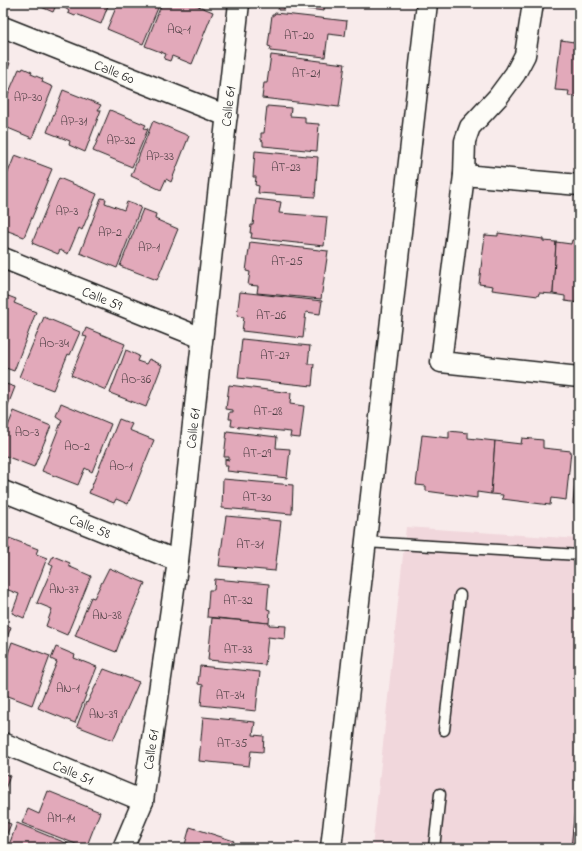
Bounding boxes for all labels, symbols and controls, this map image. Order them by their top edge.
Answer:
house number: AQ-1 [167,21,191,39]
house number: AT-20 [284,27,314,45]
street label: Calle 60 [91,55,137,90]
house number: AT-21 [292,65,320,83]
street label: Calle 61 [217,85,242,128]
house number: AP-30 [14,89,42,107]
house number: AP-31 [61,113,88,131]
house number: AP-32 [106,132,136,150]
house number: AP-33 [146,148,174,166]
house number: AT-23 [271,159,301,177]
house number: AP-3 [55,203,79,221]
house number: AP-2 [98,224,122,242]
house number: AP-1 [138,239,160,257]
house number: AT-25 [271,253,303,271]
street label: Calle 59 [78,282,126,317]
house number: AT-26 [256,307,287,325]
house number: AO-34 [39,335,69,353]
house number: AT-27 [260,347,290,365]
house number: AO-36 [121,371,152,389]
house number: AT-28 [253,403,283,421]
street label: Calle 61 [181,407,207,450]
house number: AO-3 [15,424,39,442]
house number: AO-2 [64,438,90,456]
house number: AT-29 [243,445,272,463]
house number: AO-1 [109,458,133,476]
house number: AT-30 [243,489,271,507]
street label: Calle 58 [66,510,114,545]
house number: AT-31 [236,536,264,554]
house number: AN-37 [49,581,79,599]
house number: AT-32 [223,592,253,610]
house number: AN-38 [92,607,122,625]
house number: AT-33 [224,641,252,659]
house number: AN-1 [56,680,80,698]
house number: AT-34 [216,687,244,705]
house number: AN-39 [89,706,118,724]
street label: Calle 61 [139,728,165,771]
house number: AT-35 [217,735,247,753]
street label: Calle 51 [49,756,97,791]
house number: AM-14 [47,810,75,828]

